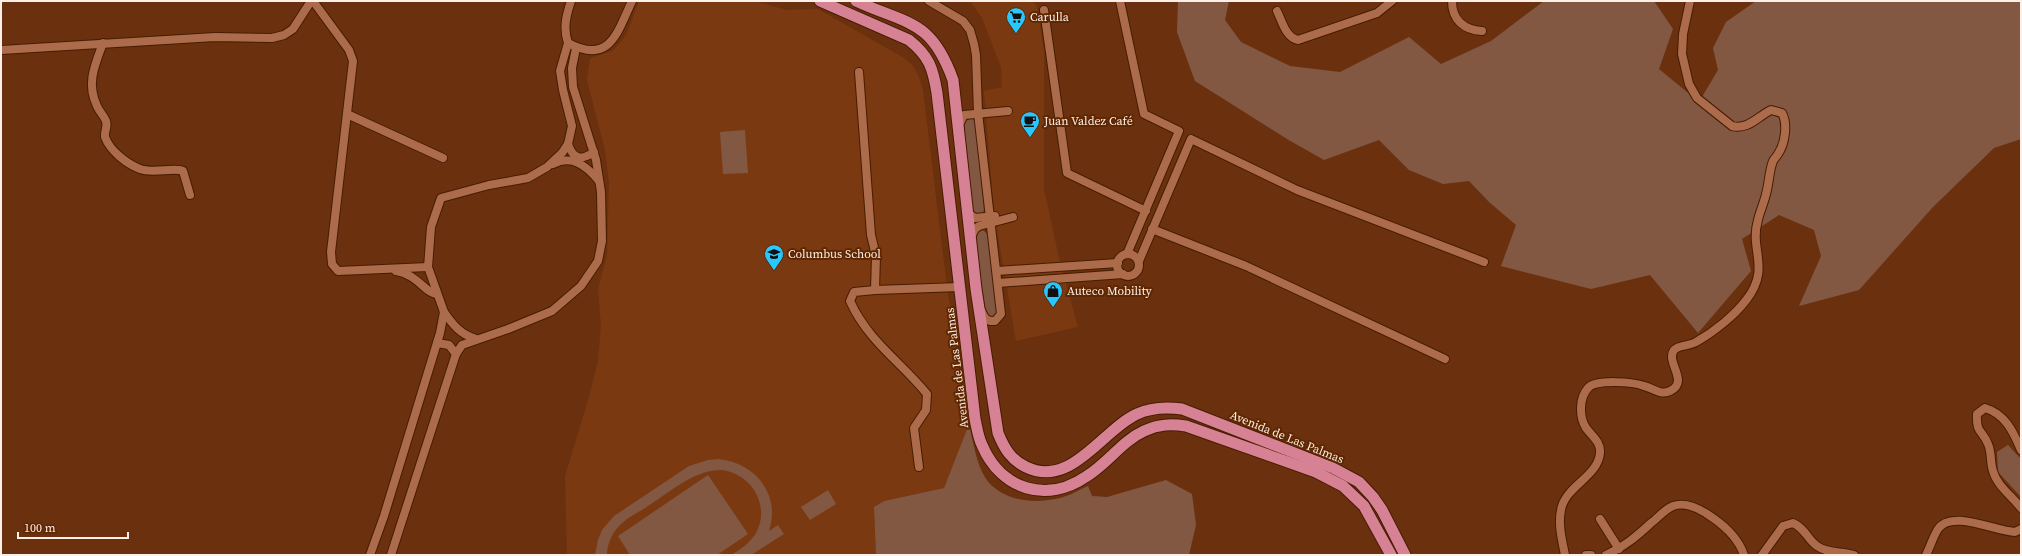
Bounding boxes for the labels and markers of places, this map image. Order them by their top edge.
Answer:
supermarket icon: Carulla [1005,6,1027,34]
place label: Carulla [1030,9,1070,25]
cafe icon: Juan Valdez Café [1019,110,1041,138]
place label: Juan Valdez Café [1043,113,1133,129]
school or university icon: Columbus School [763,243,785,271]
place label: Columbus School [788,246,881,262]
shop icon: Auteco Mobility [1042,280,1064,308]
place label: Auteco Mobility [1067,283,1153,299]

